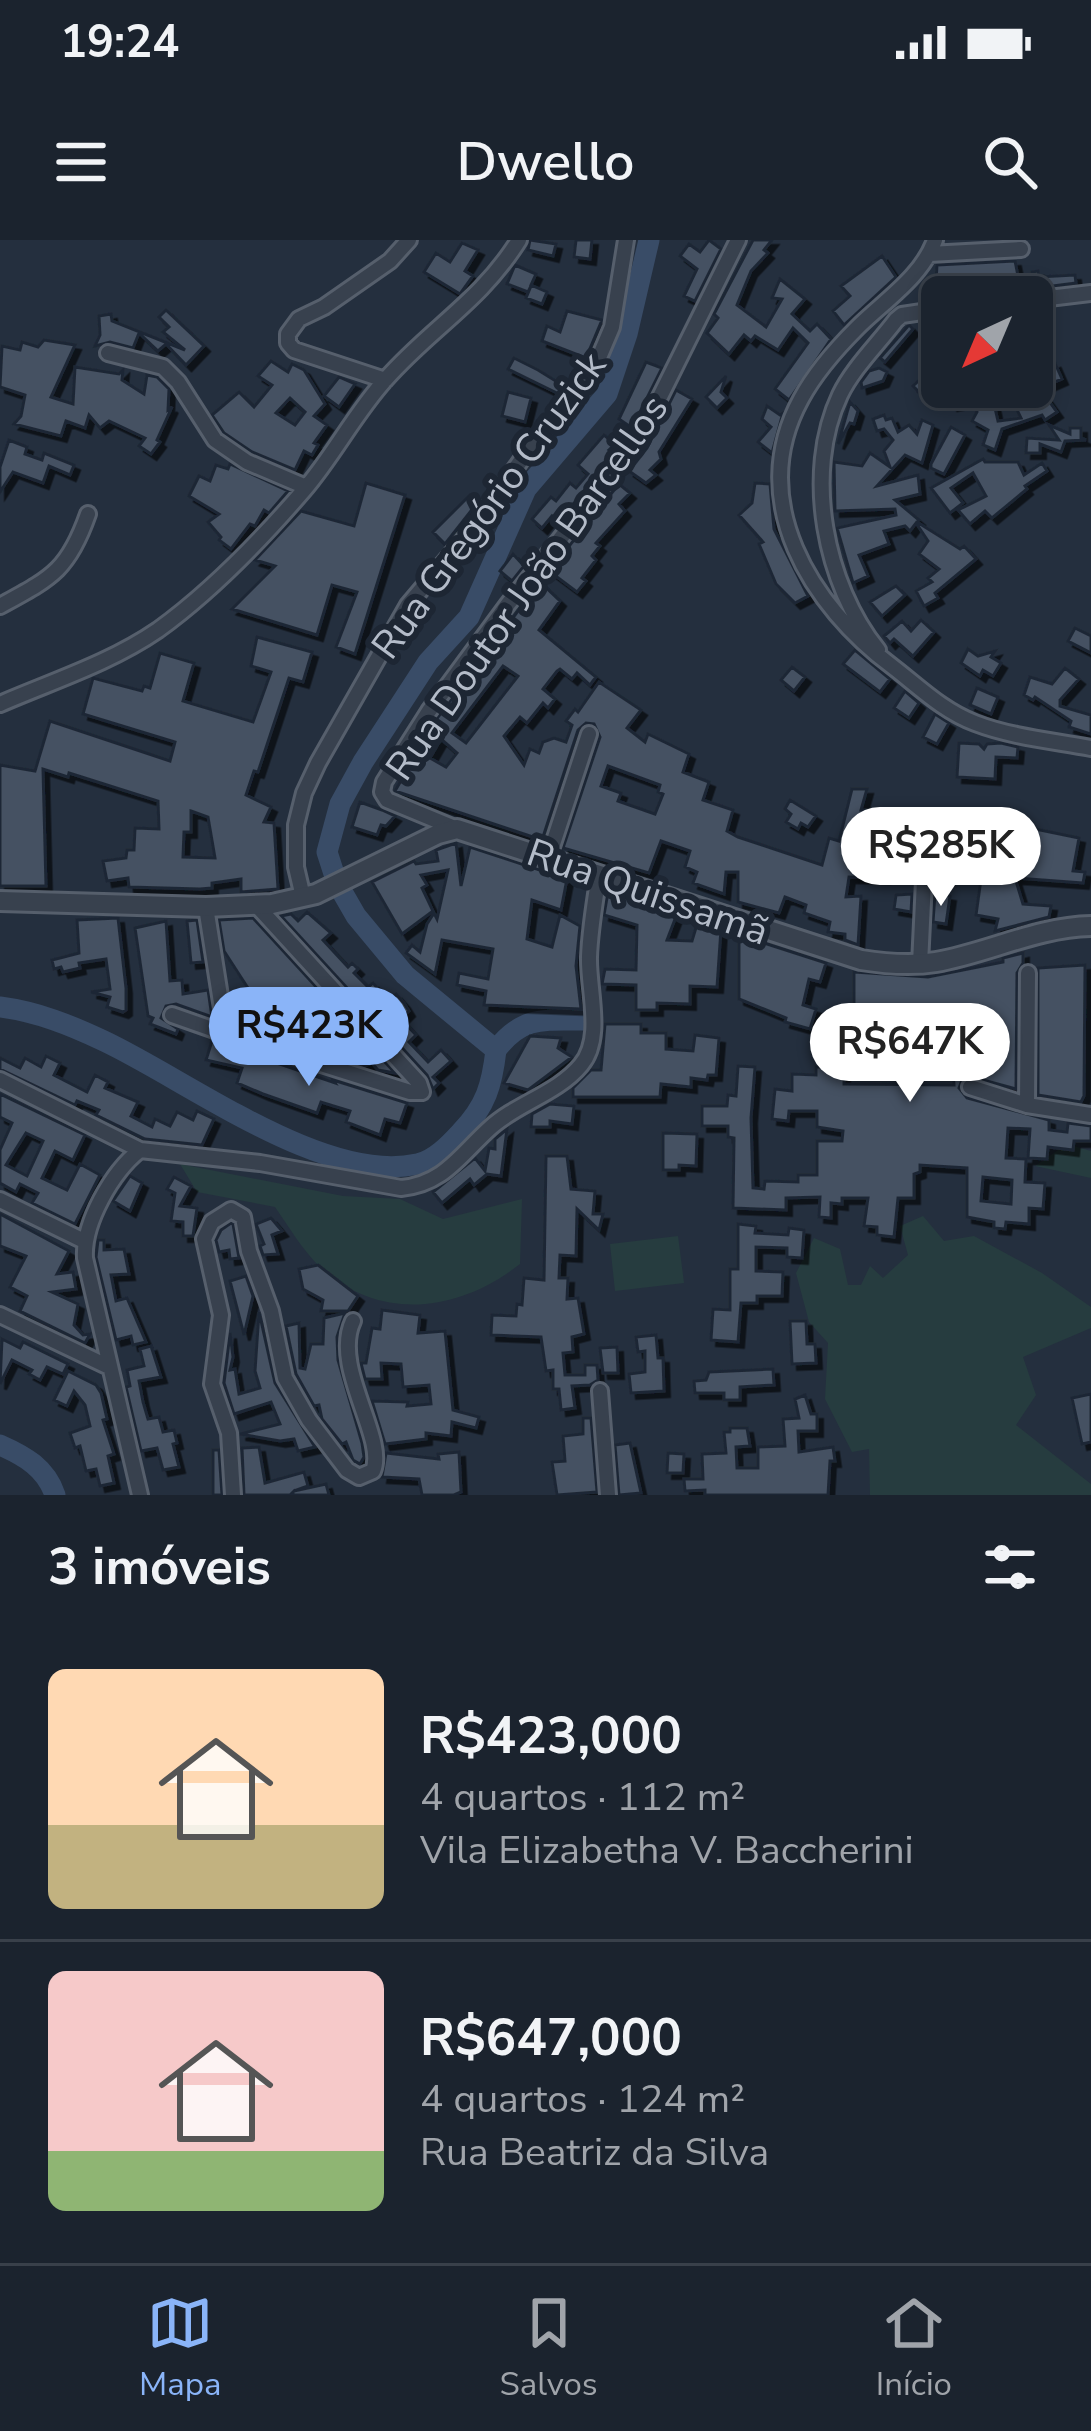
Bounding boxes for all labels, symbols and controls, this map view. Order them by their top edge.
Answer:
text: 19:24 [60,12,179,73]
text: Dwello [456,125,635,199]
icon: menu [48,129,114,195]
icon: search [977,129,1043,195]
north arrow [921,276,1053,408]
map controls [921,276,1053,408]
street label: Rua Gregório Cruzick [360,341,619,670]
street label: Rua Doutor João Barcellos [374,384,681,791]
pin: R$285K [843,807,1039,909]
text: R$285K [868,819,1014,872]
street label: Rua Quissamã [520,826,775,958]
pin: R$423K [211,987,407,1089]
text: R$423K [236,999,382,1052]
pin: R$647K [812,1003,1008,1105]
text: R$647K [837,1015,983,1068]
text: 3 imóveis [48,1532,271,1602]
icon: filters [977,1534,1043,1600]
text: R$423,000 [420,1701,682,1771]
icon: home [144,1717,288,1861]
text: 4 quartos · 112 m² [420,1771,745,1824]
text: Vila Elizabetha V. Baccherini [420,1824,914,1877]
text: R$647,000 [420,2003,682,2073]
icon: home [144,2019,288,2163]
text: 4 quartos · 124 m² [420,2073,745,2126]
text: Rua Beatriz da Silva [420,2126,769,2179]
tab: Mapa [139,2290,221,2407]
tab: Salvos [500,2290,598,2407]
tab: Início [876,2290,952,2407]

